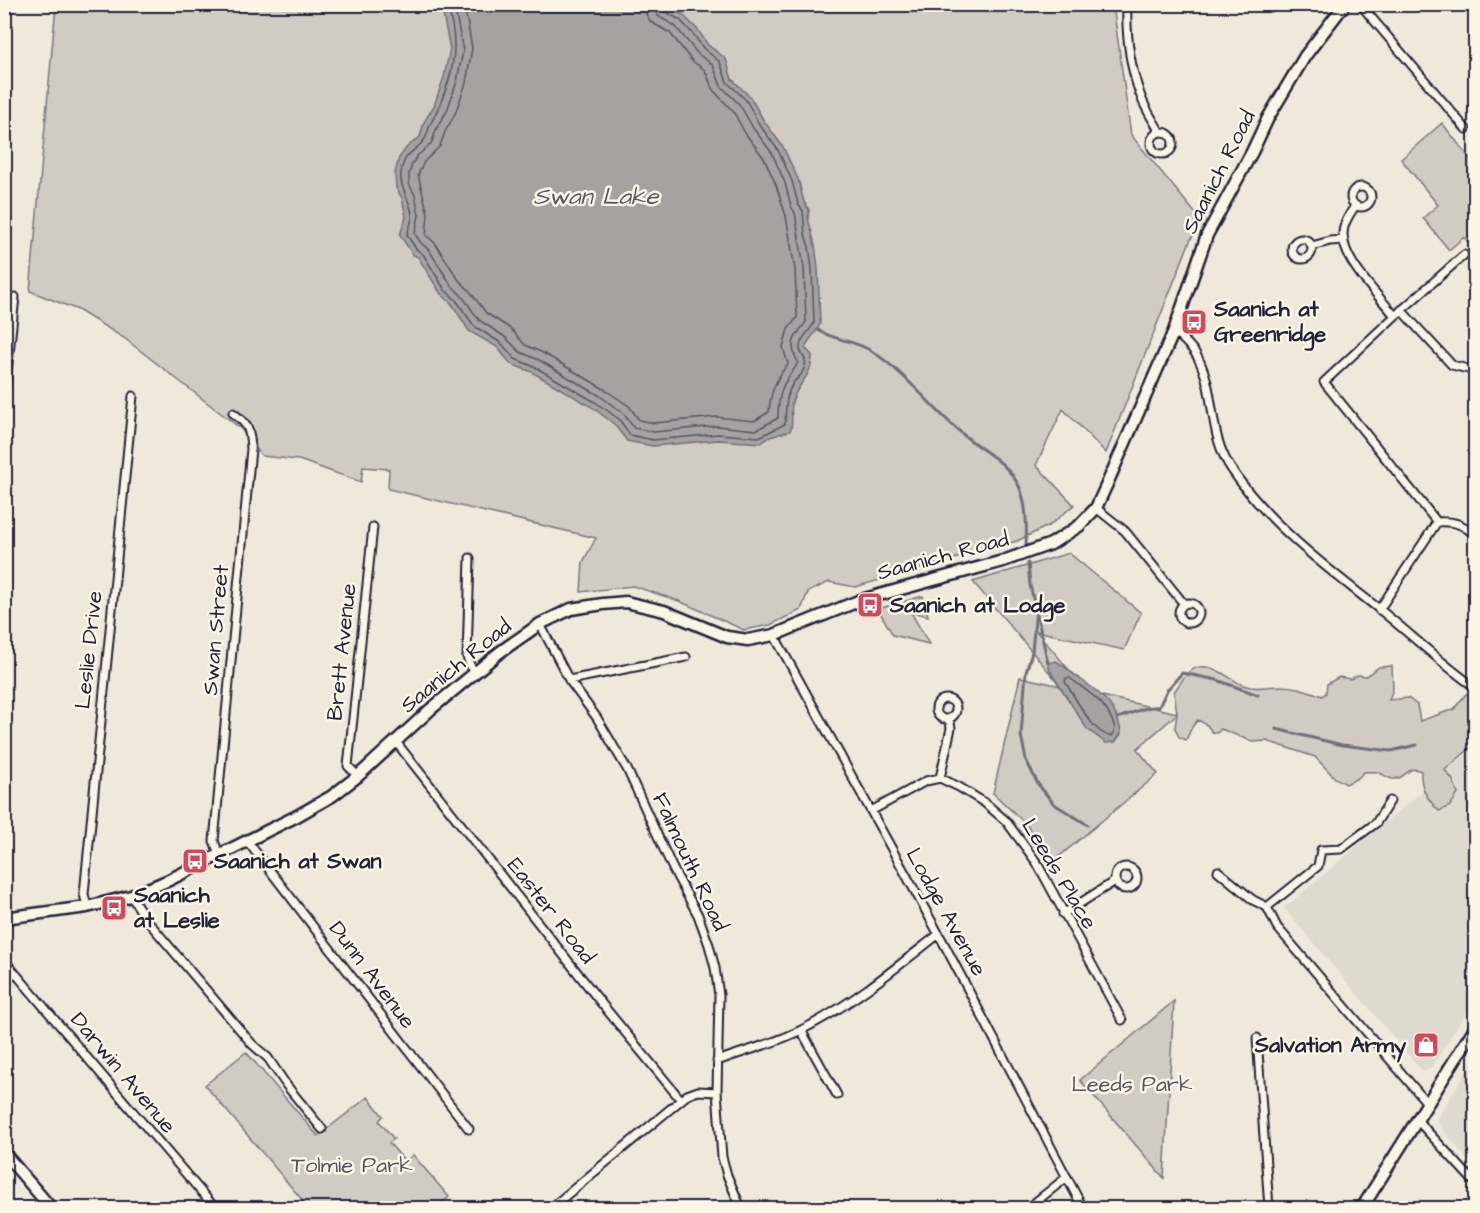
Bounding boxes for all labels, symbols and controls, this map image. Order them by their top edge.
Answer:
street label: Saanich Road [1175,105,1263,239]
water label: Swan Lake [533,180,660,214]
place label: Saanich at Greenridge [1213,294,1326,351]
bus stop icon: Saanich at Greenridge [1179,307,1209,337]
street label: Saanich Road [874,524,1012,588]
street label: Swan Street [195,563,237,697]
street label: Brett Avenue [319,582,365,722]
street label: Leslie Drive [67,589,111,711]
bus stop icon: Saanich at Lodge [855,590,885,620]
place label: Saanich at Lodge [889,590,1066,622]
street label: Saanich Road [394,611,518,721]
street label: Falmouth Road [644,788,736,936]
street label: Leeds Place [1014,813,1104,935]
street label: Lodge Avenue [897,842,994,982]
bus stop icon: Saanich at Swan [180,846,210,876]
place label: Saanich at Swan [213,846,382,877]
street label: Easter Road [500,851,602,971]
place label: Saanich at Leslie [133,880,220,936]
bus stop icon: Saanich at Leslie [99,893,129,923]
street label: Dunn Avenue [321,915,423,1035]
street label: Darwin Avenue [63,1006,183,1140]
place label: Salvation Army [1254,1030,1407,1063]
shop icon: Salvation Army [1411,1030,1441,1060]
park label: Leeds Park [1071,1069,1193,1100]
park label: Tolmie Park [291,1150,413,1181]

